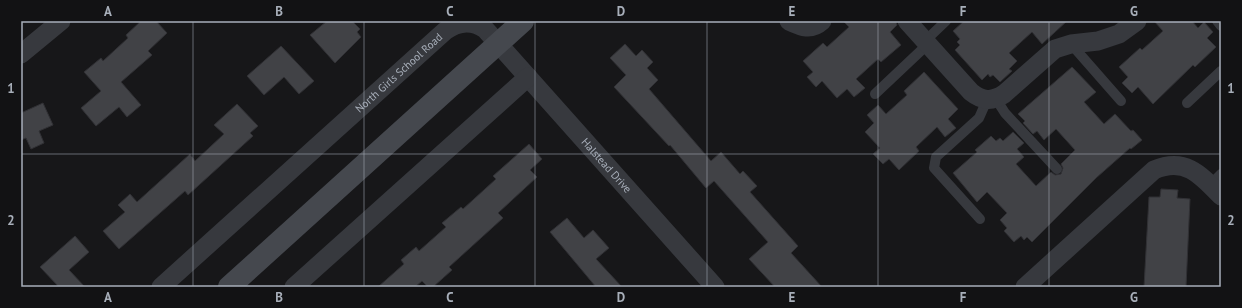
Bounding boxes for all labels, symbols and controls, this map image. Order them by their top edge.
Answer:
text: A [104,3,112,20]
text: B [275,3,283,20]
text: C [446,3,454,20]
text: D [617,3,625,20]
text: E [789,3,796,20]
text: F [960,3,967,20]
text: G [1130,3,1138,20]
street label: North Girls School Road [352,30,445,116]
text: 1 [7,80,15,97]
text: 1 [1227,80,1235,97]
street label: Halstead Drive [578,135,635,196]
text: 2 [7,212,15,229]
text: 2 [1227,212,1235,229]
text: A [104,289,112,306]
text: B [275,289,283,306]
text: C [446,289,454,306]
text: D [617,289,625,306]
text: E [789,289,796,306]
text: F [960,289,967,306]
text: G [1130,289,1138,306]

